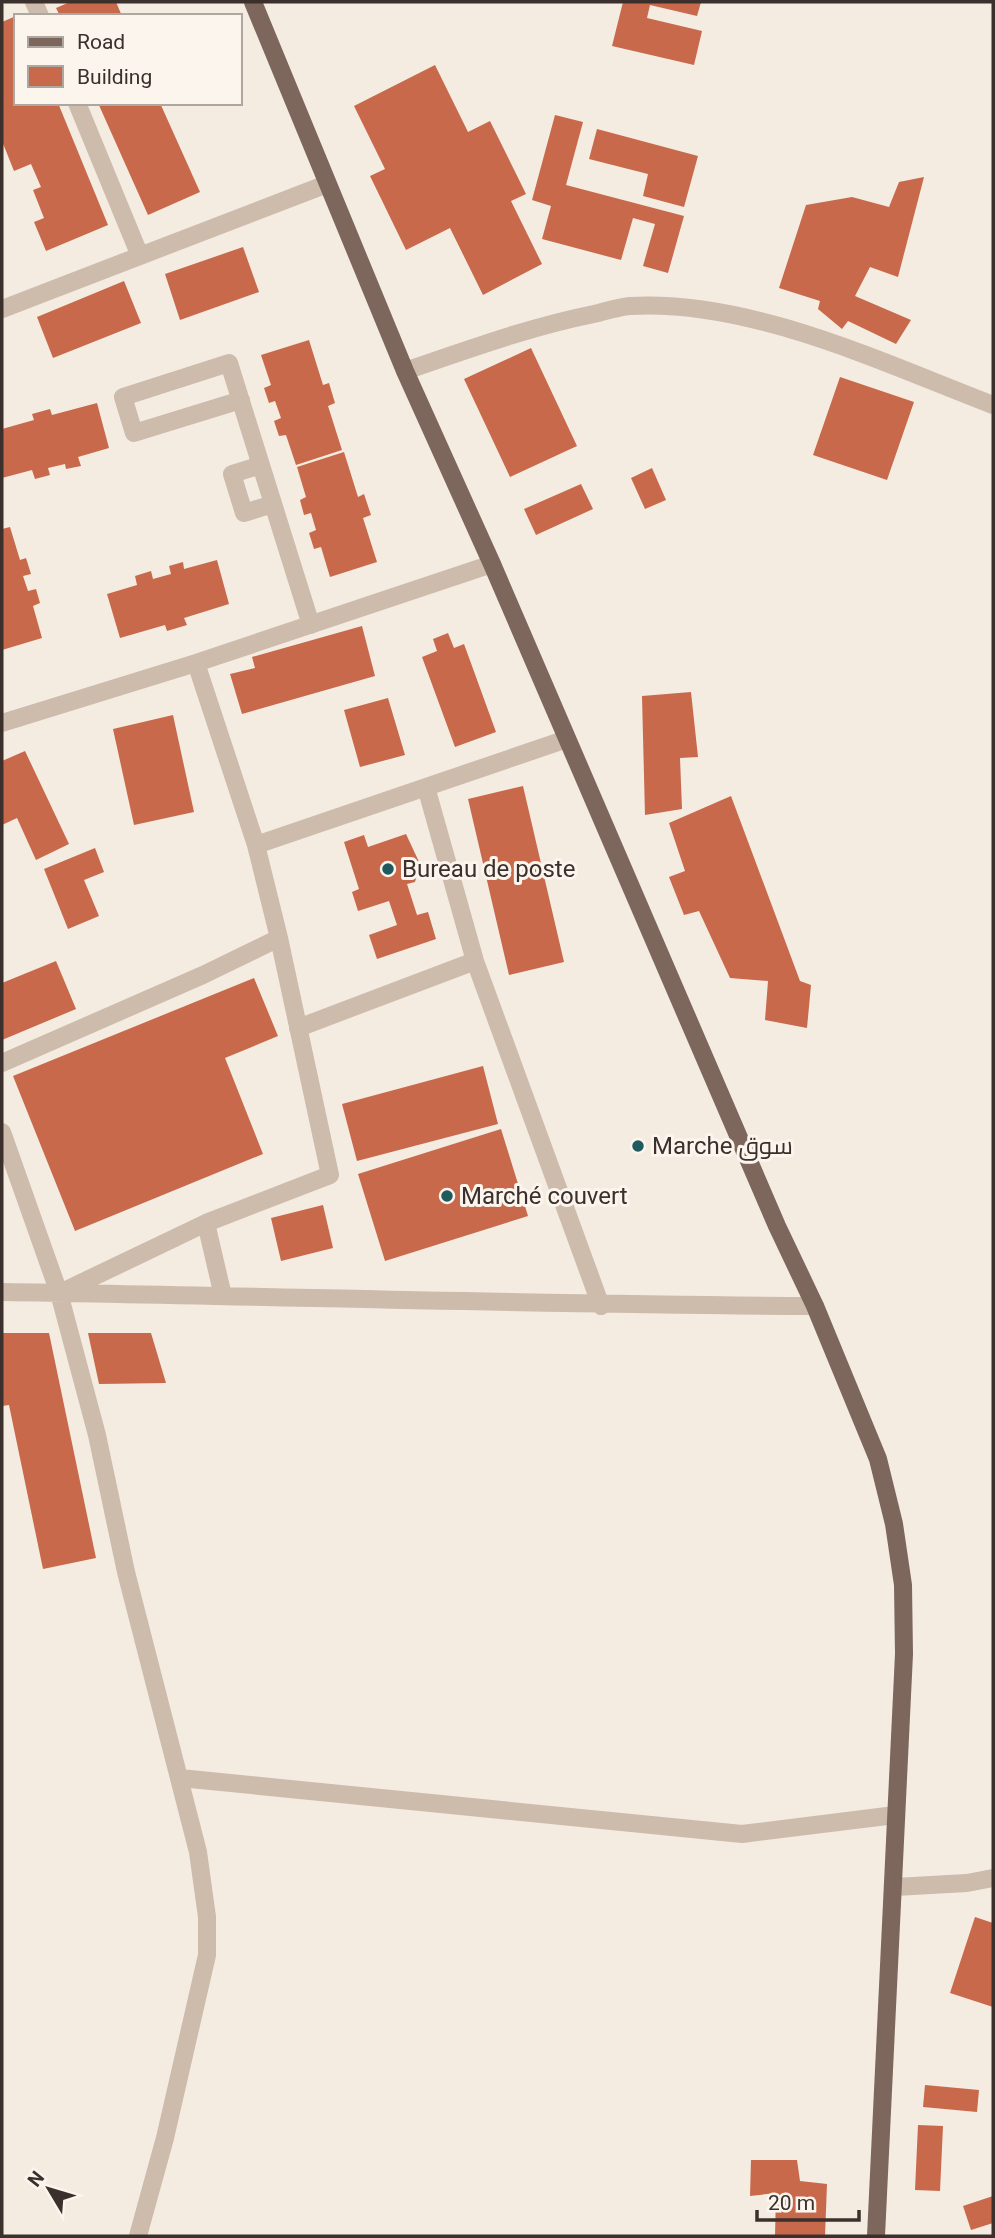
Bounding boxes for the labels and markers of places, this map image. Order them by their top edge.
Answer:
place label: Bureau de poste [402,855,575,883]
marker: Bureau de poste [380,861,396,877]
place label: Marche سوق [652,1132,793,1161]
marker: Marche سوق [630,1138,646,1154]
place label: Marché couvert [461,1182,628,1210]
marker: Marché couvert [439,1188,455,1204]

